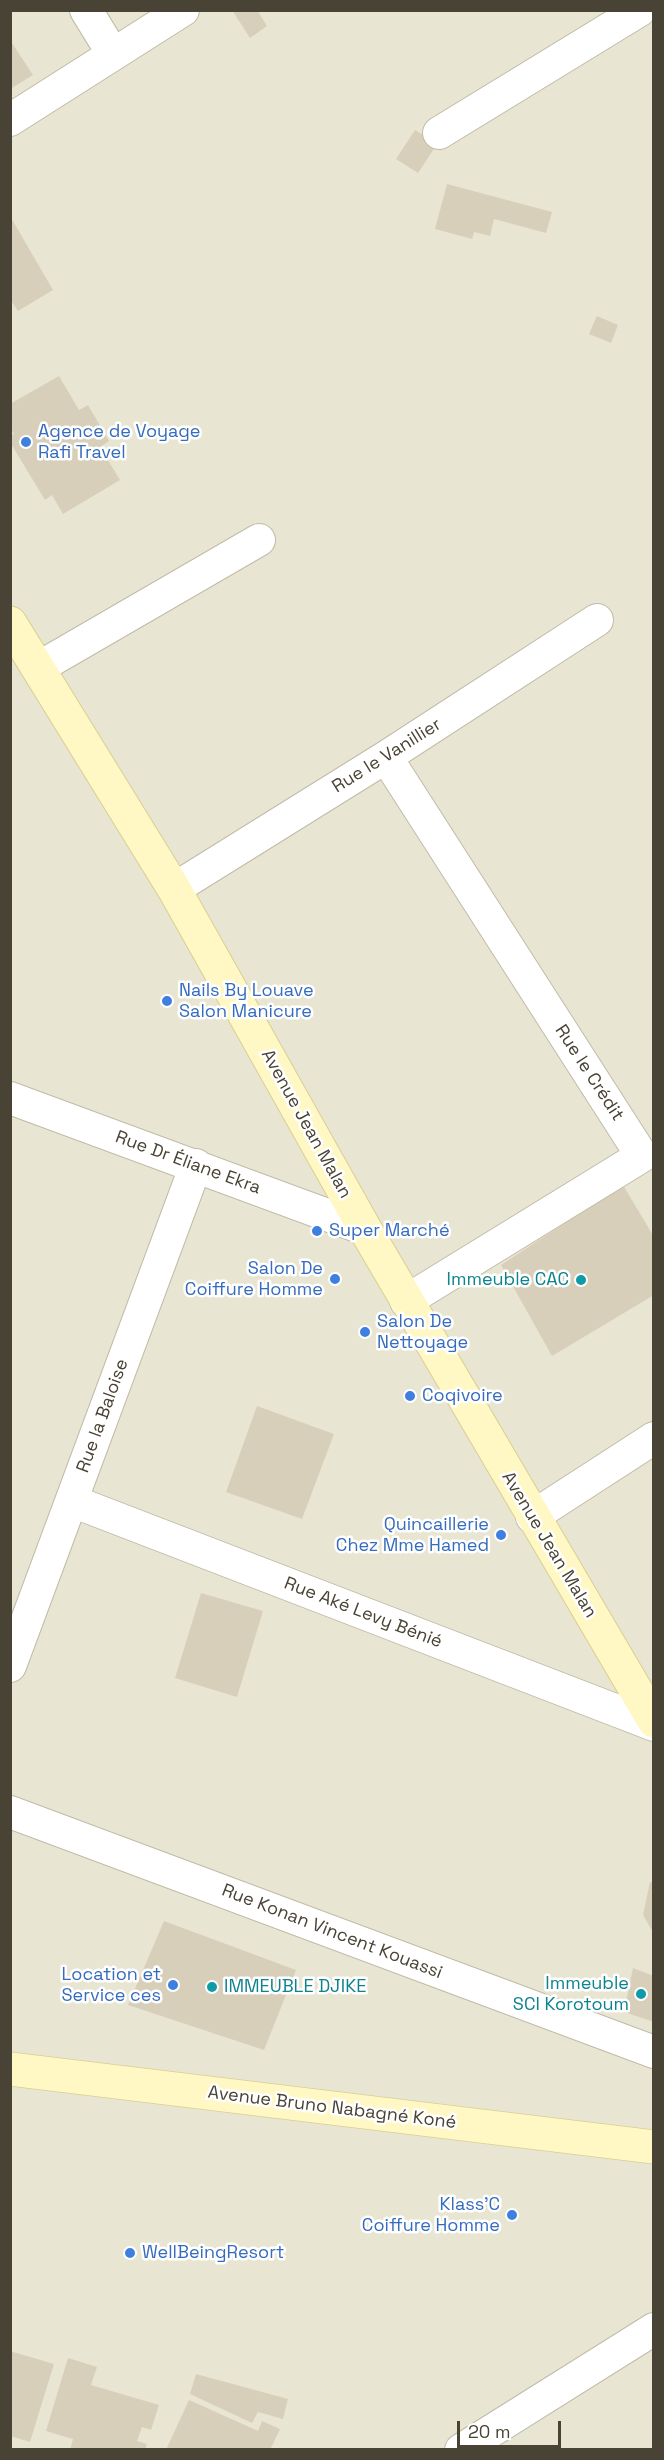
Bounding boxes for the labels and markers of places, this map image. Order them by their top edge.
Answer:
place label: Agence de Voyage Rafi Travel [38,421,200,464]
marker: Agence de Voyage Rafi Travel [19,435,33,449]
place label: Nails By Louave Salon Manicure [179,980,314,1022]
marker: Nails By Louave Salon Manicure [160,994,174,1008]
place label: Super Marché [329,1220,450,1242]
marker: Super Marché [310,1224,324,1238]
place label: Salon De Coiffure Homme [185,1258,323,1300]
place label: Immeuble CAC [447,1269,569,1291]
marker: Salon De Coiffure Homme [328,1272,342,1286]
marker: Immeuble CAC [574,1273,588,1287]
place label: Salon De Nettoyage [377,1311,468,1354]
marker: Salon De Nettoyage [358,1325,372,1339]
place label: Coqivoire [422,1385,503,1407]
marker: Coqivoire [403,1389,417,1403]
place label: Quincaillerie Chez Mme Hamed [336,1514,489,1556]
marker: Quincaillerie Chez Mme Hamed [494,1528,508,1542]
place label: Location et Service ces [61,1964,161,2006]
place label: Immeuble SCI Korotoum [513,1973,629,2016]
place label: IMMEUBLE DJIKE [224,1976,366,1998]
marker: Location et Service ces [166,1978,180,1992]
marker: IMMEUBLE DJIKE [205,1980,219,1994]
marker: Immeuble SCI Korotoum [634,1987,648,2001]
place label: Klass'C Coiffure Homme [362,2194,500,2236]
marker: Klass'C Coiffure Homme [505,2208,519,2222]
place label: WellBeingResort [142,2242,284,2264]
marker: WellBeingResort [123,2246,137,2260]

